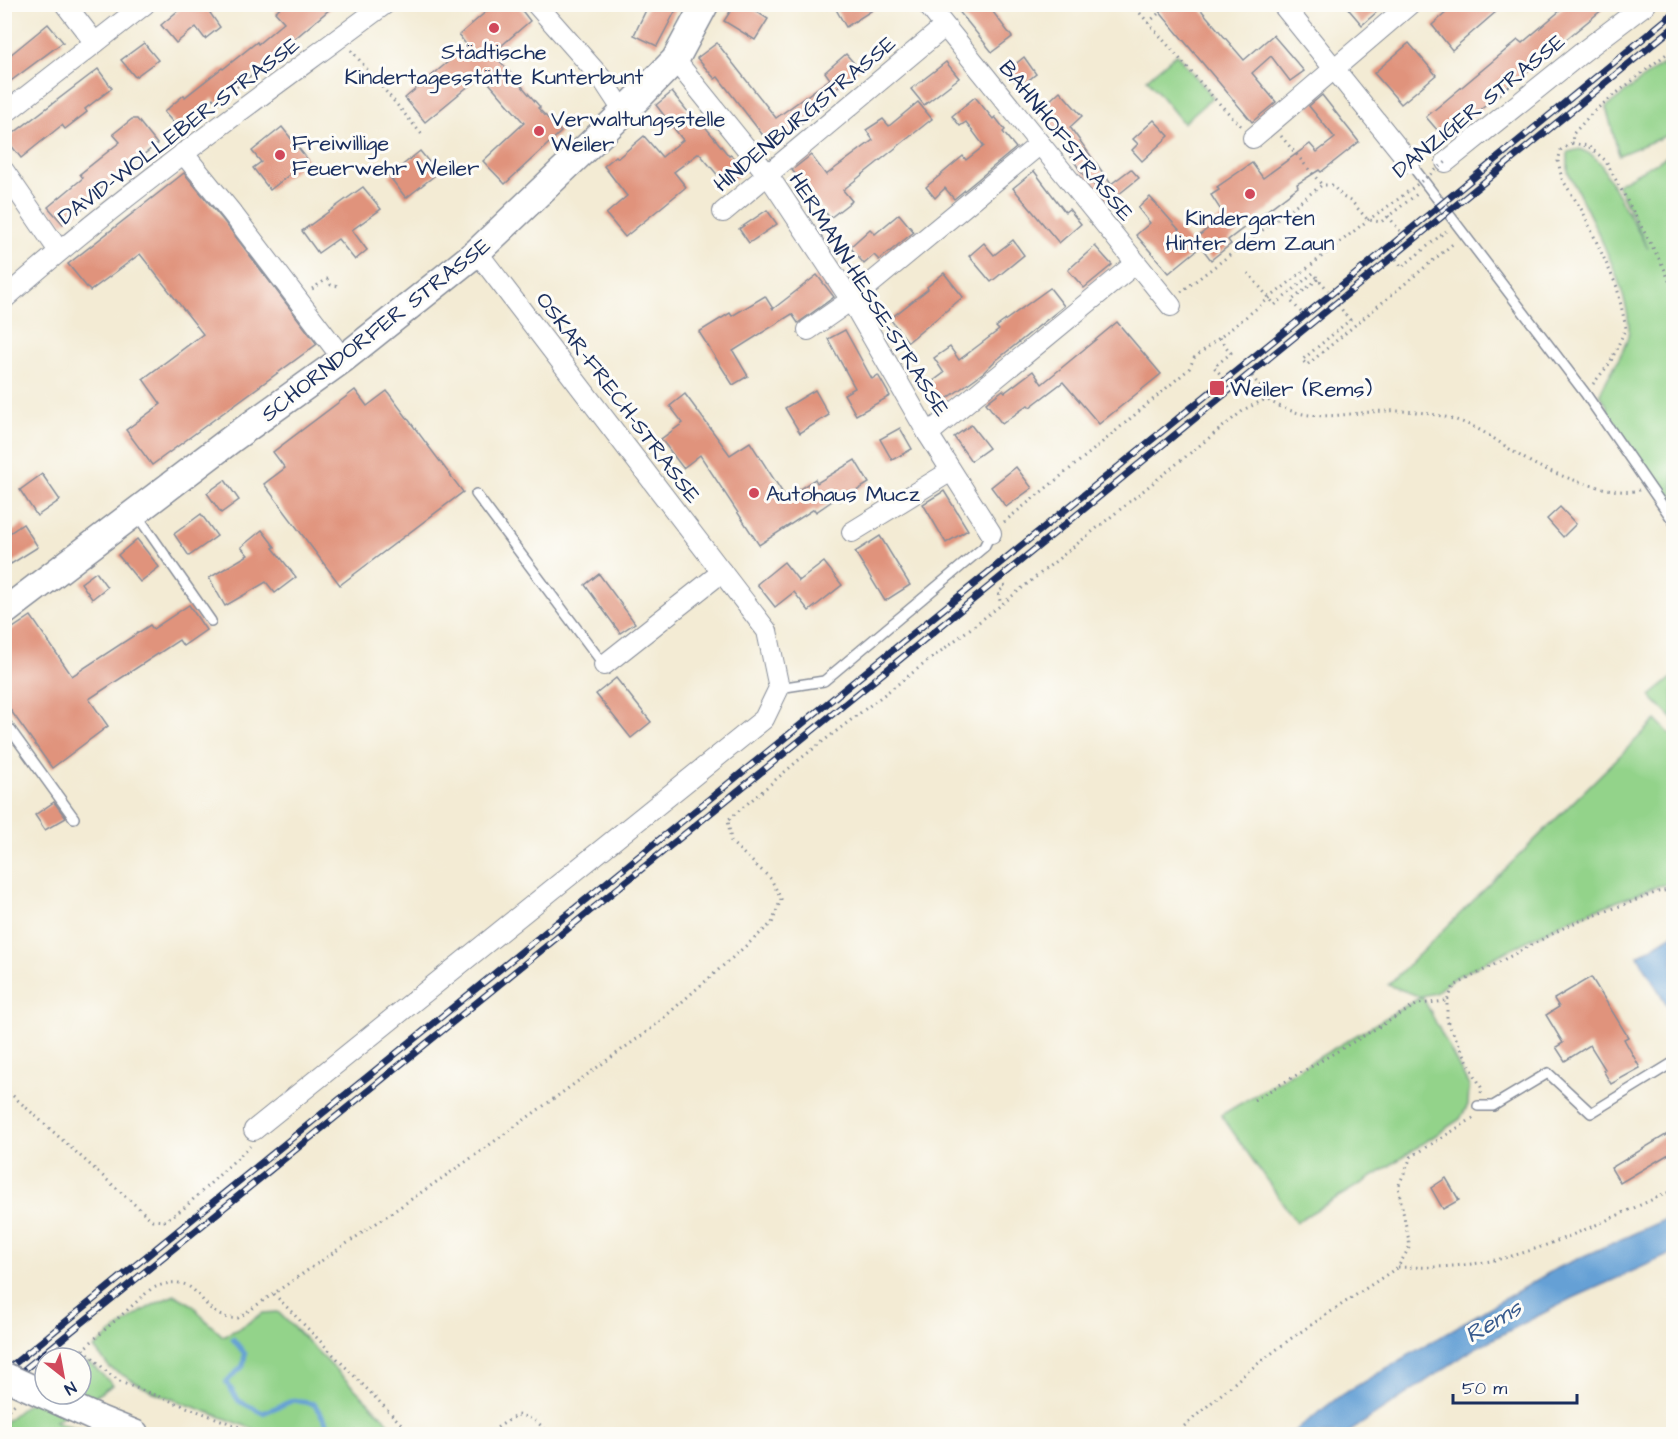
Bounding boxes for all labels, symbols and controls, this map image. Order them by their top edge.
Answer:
marker: Städtische Kindertagesstätte Kunterbunt [487,21,501,35]
street label: DANZIGER STRASSE [1386,27,1572,186]
street label: HINDENBURGSTRASSE [707,29,903,200]
street label: DAVID-WOLLEBER-STRASSE [52,30,306,233]
place label: Städtische Kindertagesstätte Kunterbunt [345,37,644,94]
street label: BAHNHOFSTRASSE [991,54,1141,228]
place label: Verwaltungsstelle Weiler [551,104,725,160]
marker: Verwaltungsstelle Weiler [532,124,546,138]
place label: Freiwillige Feuerwehr Weiler [292,128,479,184]
marker: Freiwillige Feuerwehr Weiler [273,148,287,162]
street label: HERMANN-HESSE-STRASSE [781,167,957,423]
marker: Kindergarten Hinter dem Zaun [1243,187,1257,201]
place label: Kindergarten Hinter dem Zaun [1165,203,1335,259]
street label: SCHORNDORFER STRASSE [255,231,497,430]
street label: OSKAR-FRECH-STRASSE [528,286,708,510]
place label: Weiler (Rems) [1230,374,1373,405]
marker: Weiler (Rems) [1208,379,1226,397]
place label: Autohaus Mucz [766,479,920,510]
marker: Autohaus Mucz [747,486,761,500]
water label: Rems [1459,1291,1530,1352]
north arrow [33,1346,93,1406]
scale bar [1453,1367,1578,1405]
text: N [60,1376,80,1400]
text: 50 m [1462,1376,1507,1401]

